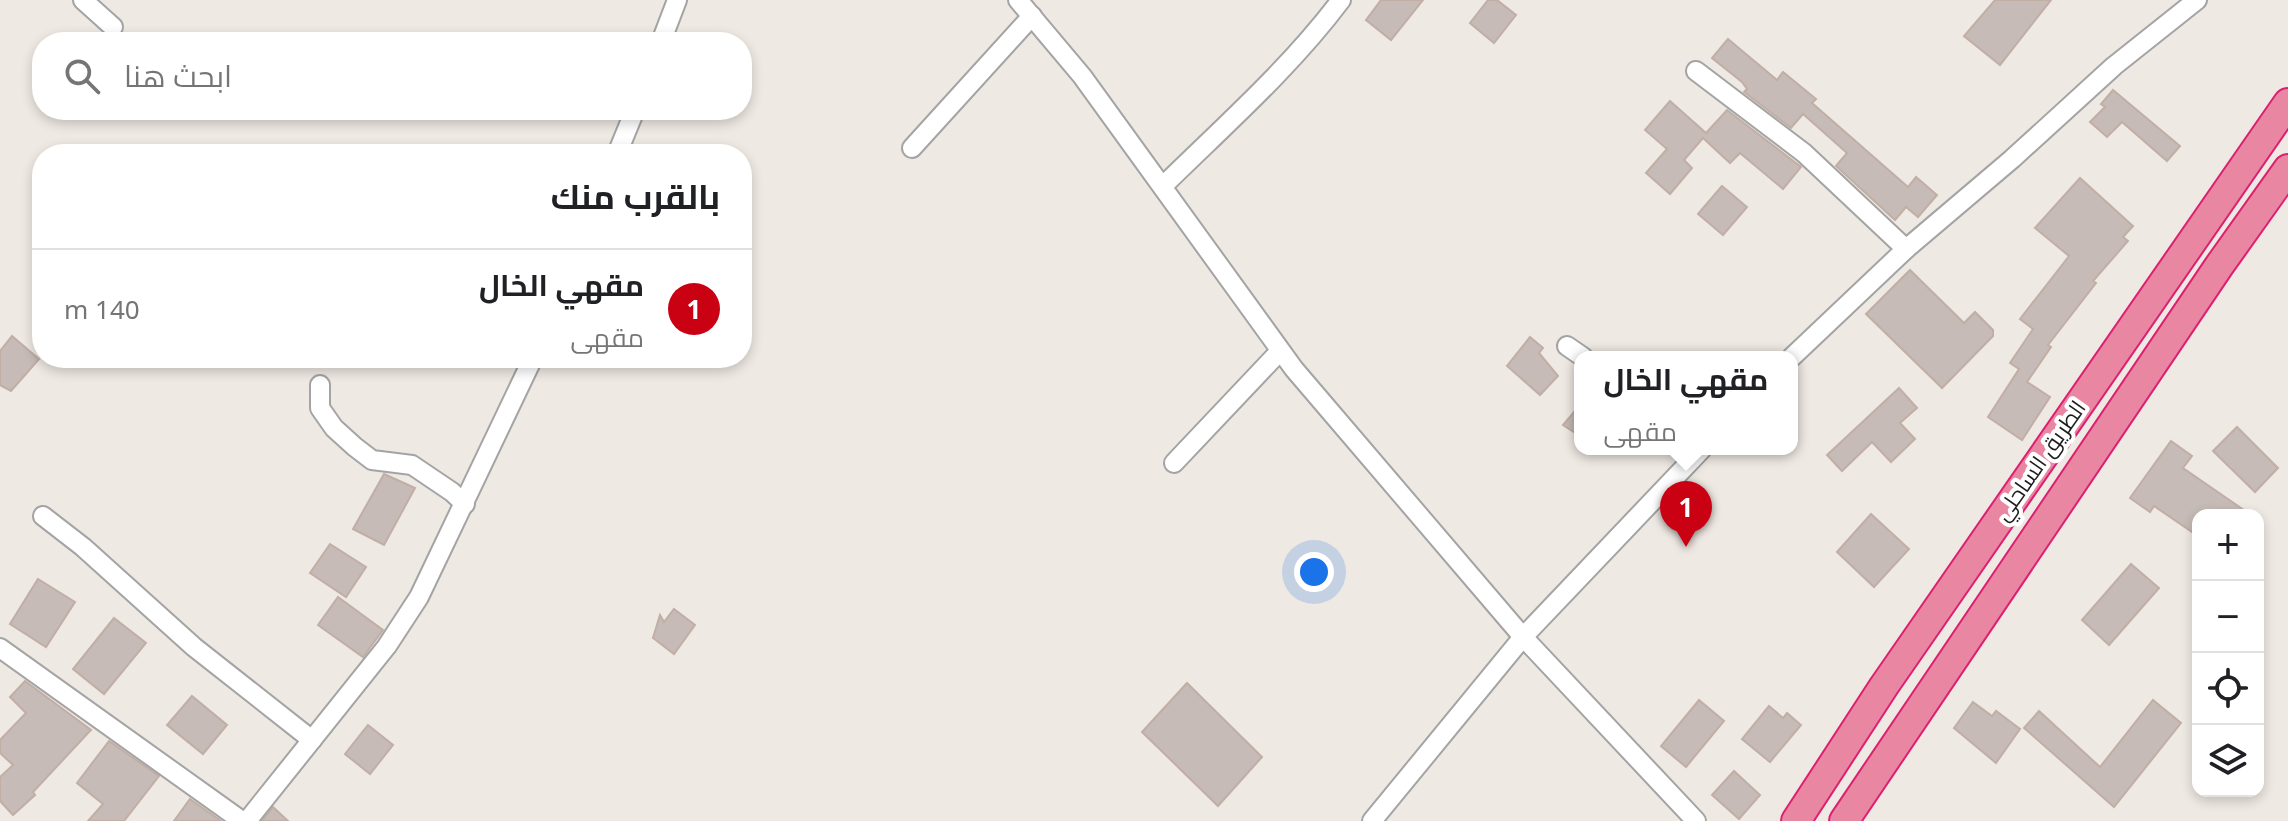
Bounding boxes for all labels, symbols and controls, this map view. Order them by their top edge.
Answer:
search box [32,32,752,120]
icon: search [60,54,104,98]
text: ابحث هنا [124,55,232,96]
text: بالقرب منك [551,173,720,219]
text: مقهي الخال [479,264,644,305]
text: 140 m [64,291,140,327]
text: 1 [687,291,701,327]
text: مقهى [571,319,644,355]
popup [1574,351,1798,455]
text: مقهي الخال [1604,358,1768,399]
street label: الطريق الساحلي [1986,394,2094,528]
text: مقهى [1604,413,1677,449]
pin: 1 [1660,481,1712,547]
map controls [2192,509,2264,797]
button: + [2192,509,2264,581]
your location [1294,552,1334,592]
button: − [2192,581,2264,653]
button: locate [2192,653,2264,725]
button: layers [2192,725,2264,797]

